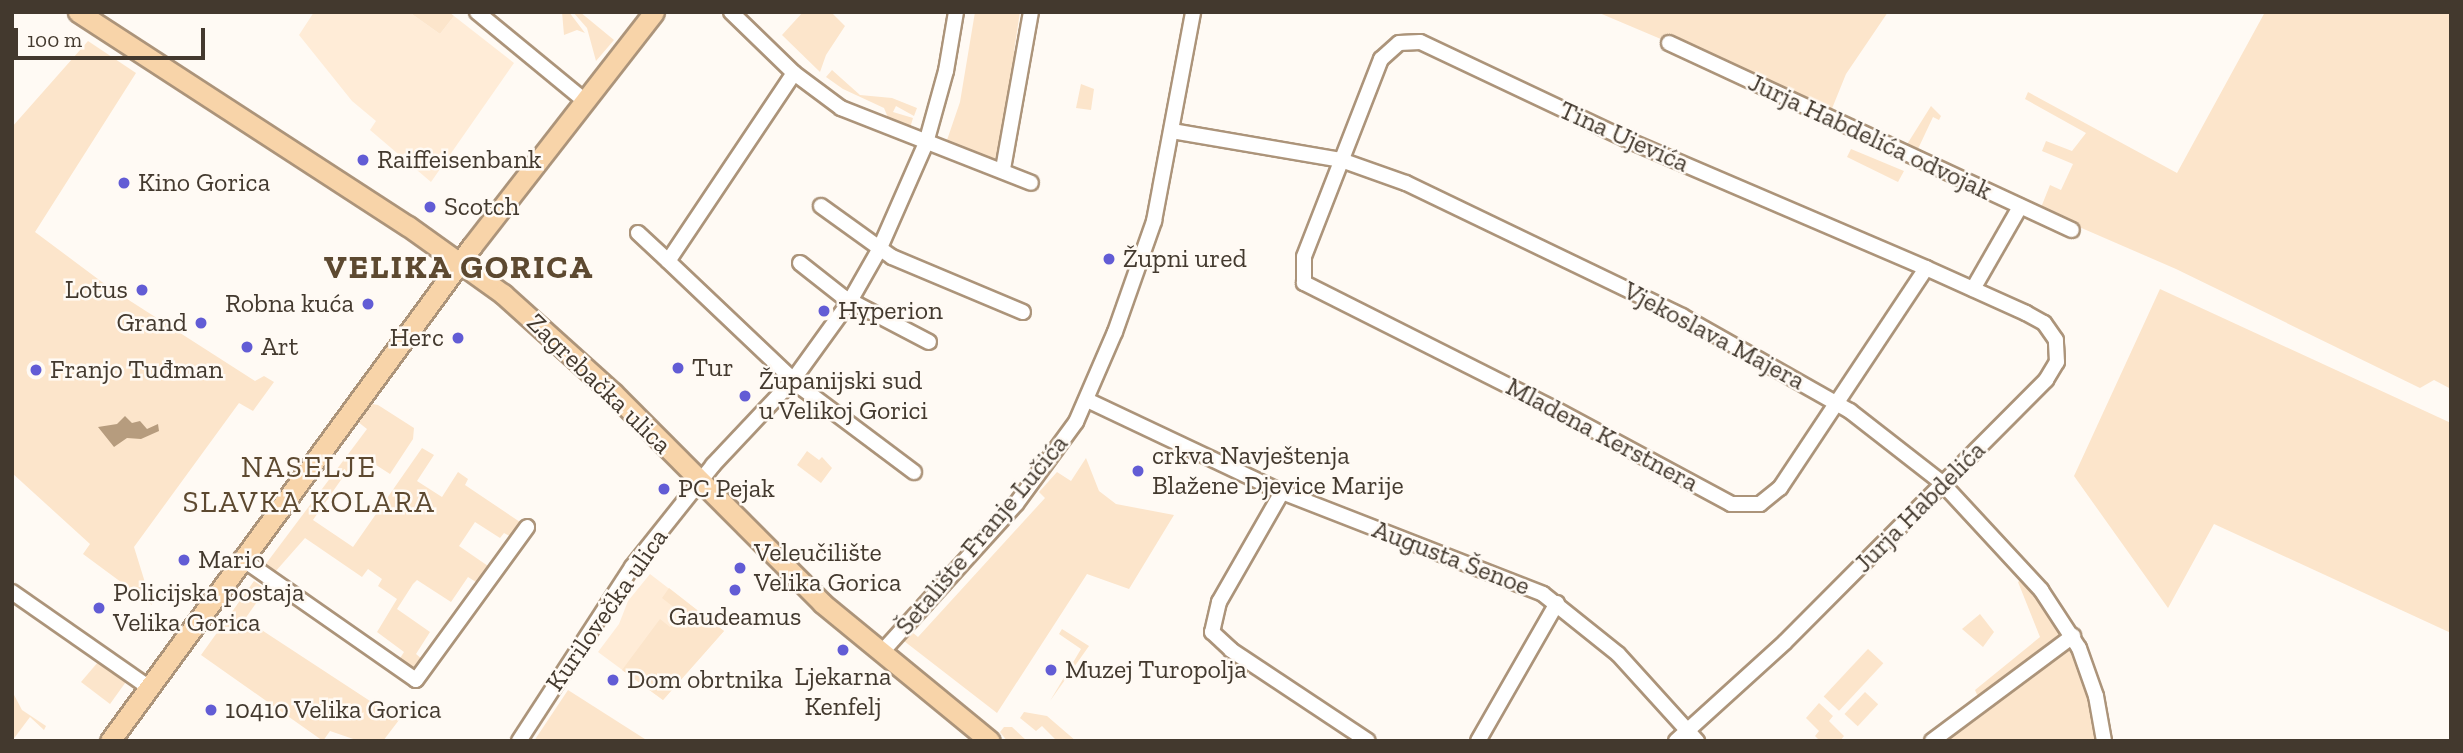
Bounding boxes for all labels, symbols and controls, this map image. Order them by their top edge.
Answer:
scale bar [18,14,208,58]
text: 100 m [27,27,82,52]
street label: Jurja Habdelića odvojak [1743,67,1997,207]
street label: Tina Ujevića [1554,95,1694,179]
place label: Raiffeisenbank [377,144,542,176]
marker: Raiffeisenbank [355,152,371,168]
place label: Kino Gorica [138,167,270,199]
marker: Kino Gorica [116,175,132,191]
place label: Scotch [444,191,519,223]
marker: Scotch [422,199,438,215]
place label: Župni ured [1123,243,1247,275]
district label: VELIKA GORICA [325,247,593,287]
marker: Župni ured [1101,251,1117,267]
place label: Lotus [65,274,128,306]
street label: Vjekoslava Majera [1618,275,1810,397]
marker: Lotus [134,282,150,298]
place label: Robna kuća [225,288,354,320]
place label: Hyperion [838,295,943,327]
marker: Robna kuća [360,296,376,312]
marker: Hyperion [816,303,832,319]
place label: Grand [116,307,187,339]
street label: Zagrebačka ulica [520,307,678,461]
marker: Grand [193,315,209,331]
place label: Herc [390,322,444,354]
marker: Herc [450,330,466,346]
place label: Art [261,331,298,363]
marker: Art [239,339,255,355]
place label: Tur [692,352,734,384]
place label: Franjo Tuđman [50,354,224,386]
marker: Tur [670,360,686,376]
marker: Franjo Tuđman [28,362,44,378]
place label: Županijski sud u Velikoj Gorici [759,365,929,426]
street label: Mladena Kerstnera [1501,371,1703,499]
marker: Županijski sud u Velikoj Gorici [737,388,753,404]
street label: Šetalište Franje Lučića [889,429,1075,641]
street label: Jurja Habdelića [1848,435,1992,579]
place label: crkva Navještenja Blažene Djevice Marije [1152,440,1404,502]
district label: NASELJE SLAVKA KOLARA [184,449,434,520]
marker: crkva Navještenja Blažene Djevice Marije [1130,463,1146,479]
place label: PC Pejak [678,473,775,505]
marker: PC Pejak [656,481,672,497]
street label: Augusta Šenoe [1368,514,1534,602]
street label: Kurilovečka ulica [539,523,675,697]
place label: Veleučilište Velika Gorica [754,537,902,598]
place label: Mario [198,544,265,576]
marker: Mario [176,552,192,568]
marker: Veleučilište Velika Gorica [732,560,748,576]
place label: Policijska postaja Velika Gorica [113,577,304,638]
marker: Gaudeamus [727,582,743,598]
marker: Policijska postaja Velika Gorica [91,600,107,616]
place label: Gaudeamus [669,601,801,633]
marker: Ljekarna Kenfelj [835,642,851,658]
place label: Muzej Turopolja [1065,654,1247,686]
place label: Ljekarna Kenfelj [795,661,891,722]
marker: Muzej Turopolja [1043,662,1059,678]
place label: Dom obrtnika [627,664,783,696]
marker: Dom obrtnika [605,672,621,688]
place label: 10410 Velika Gorica [225,694,442,726]
marker: 10410 Velika Gorica [203,702,219,718]

